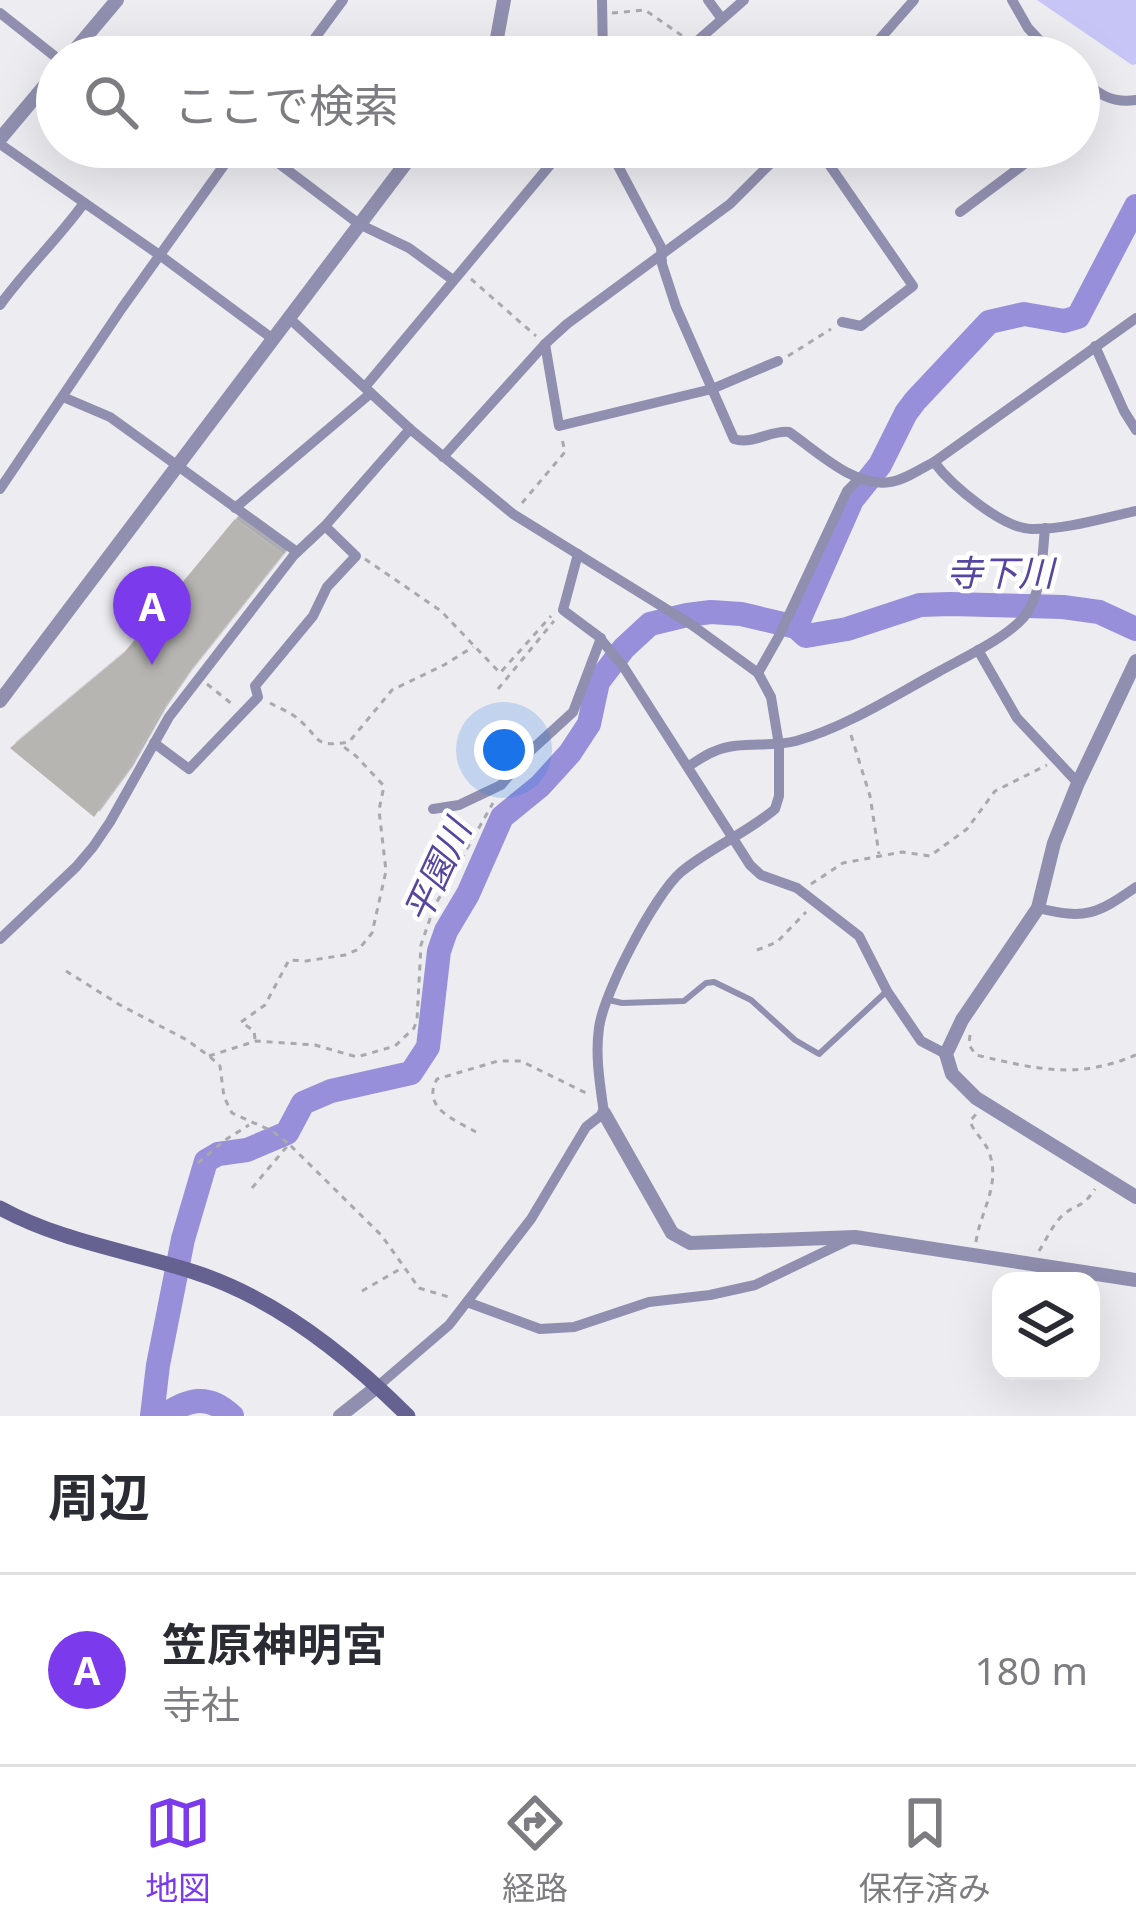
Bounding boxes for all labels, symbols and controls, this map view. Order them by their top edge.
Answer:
search box [36,36,1100,168]
icon: search [78,69,144,135]
text: ここで検索 [174,74,399,135]
water label: 寺下川 [946,548,1058,597]
pin: A [113,566,191,665]
your location [474,720,534,780]
water label: 平園川 [392,808,483,930]
map controls [992,1272,1100,1380]
button: layers [992,1272,1100,1380]
text: 周辺 [48,1461,150,1531]
text: 笠原神明宮 [162,1613,387,1674]
text: A [74,1643,101,1696]
text: 180 m [974,1643,1088,1696]
text: 寺社 [162,1677,240,1730]
tab: 地図 [145,1790,211,1910]
tab: 経路 [502,1790,568,1910]
tab: 保存済み [859,1790,991,1910]

